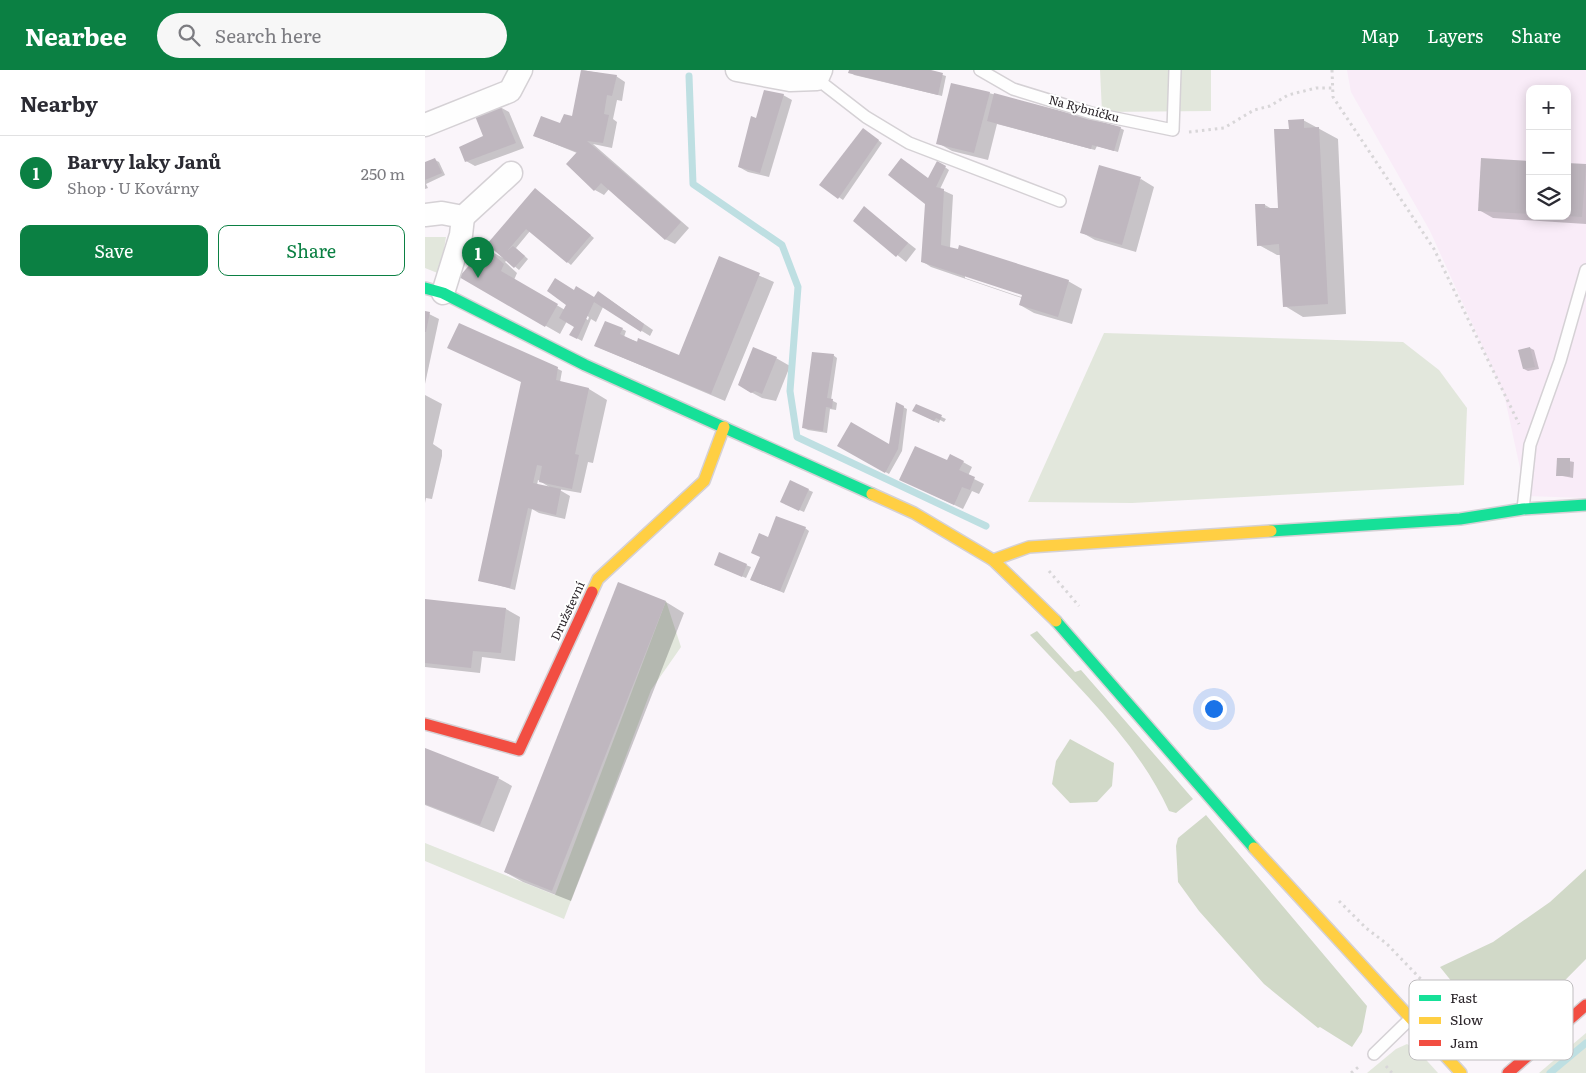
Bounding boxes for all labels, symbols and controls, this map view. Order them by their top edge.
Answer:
search box [157,13,507,58]
text: Nearbee [25,18,127,53]
icon: search [175,21,203,49]
text: Search here [215,21,321,49]
text: Map [1361,22,1399,49]
text: Layers [1427,22,1483,49]
text: Share [1511,22,1561,49]
map controls [1526,85,1571,220]
button: + [1526,85,1571,130]
text: Nearby [20,87,98,118]
street label: Na Rybníčku [1047,90,1122,126]
button: − [1526,130,1571,175]
text: Barvy laky Janů [67,147,221,175]
text: 1 [33,161,39,185]
text: 250 m [361,161,405,185]
text: Shop · U Kovárny [67,175,199,199]
button: layers [1526,175,1571,220]
button: Save [20,225,208,276]
button: Share [218,225,405,276]
pin: 1 [462,237,494,278]
street label: Družstevní [546,578,589,643]
your location [1201,696,1227,722]
legend [1409,980,1573,1060]
text: Fast [1450,987,1478,1007]
text: Slow [1450,1009,1483,1029]
text: Jam [1450,1032,1479,1052]

